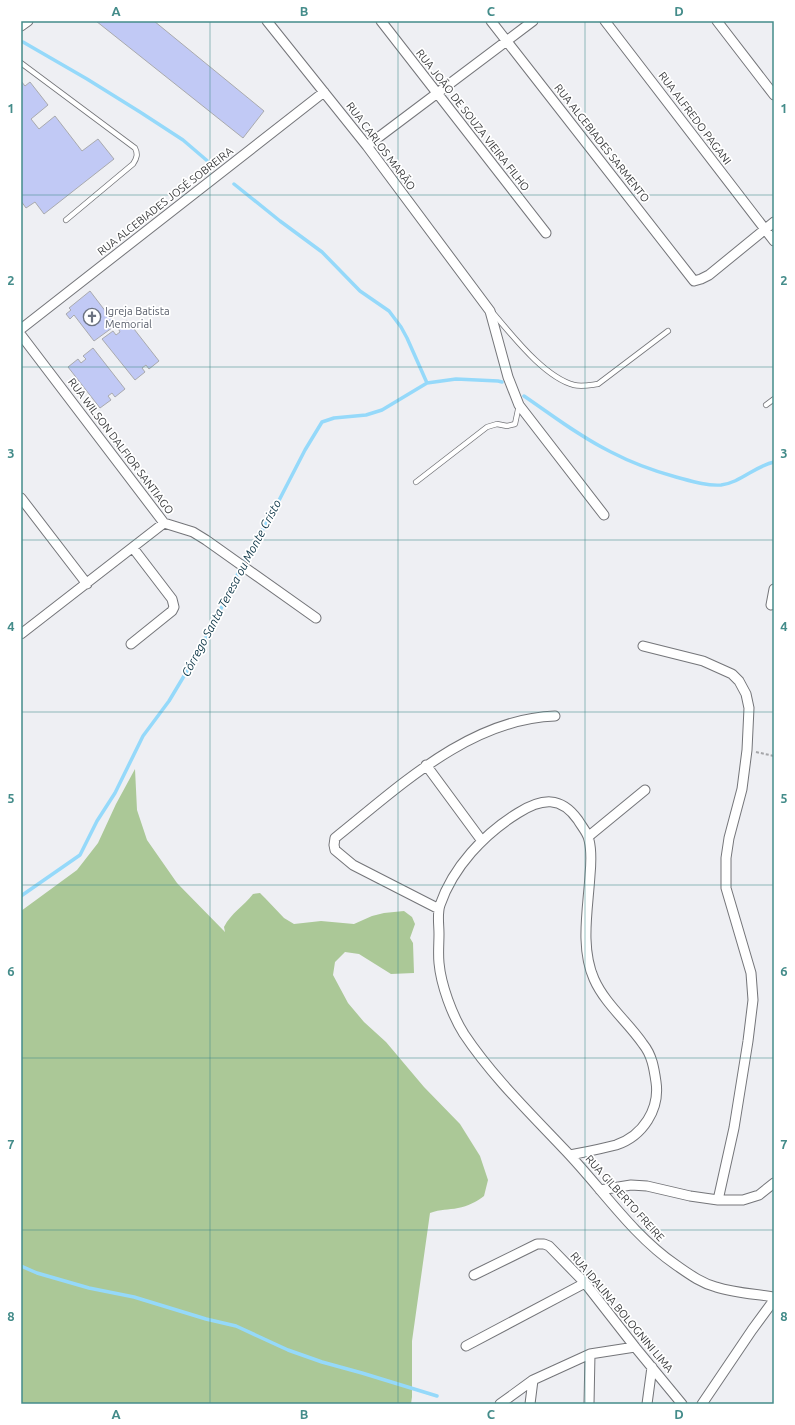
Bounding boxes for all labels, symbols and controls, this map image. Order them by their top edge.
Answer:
text: A [111,4,121,18]
text: B [300,4,309,18]
text: C [487,4,496,18]
text: D [674,4,684,18]
street label: RUA JOÃO DE SOUZA VIEIRA FILHO [414,47,532,193]
street label: RUA ALFREDO PAGANI [656,69,734,167]
street label: RUA ALCEBIADES SARMENTO [552,82,652,204]
street label: RUA CARLOS MARÃO [344,100,418,192]
text: 1 [7,101,15,115]
text: 1 [780,101,788,115]
street label: RUA ALCEBIADES JOSÉ SOBREIRA [94,143,236,258]
text: 2 [7,273,15,287]
text: 2 [780,273,788,287]
place label: Igreja Batista Memorial [105,305,170,330]
church icon: Igreja Batista Memorial [82,307,102,327]
street label: RUA WILSON DALFIOR SANTIAGO [66,376,176,516]
text: 3 [7,446,15,460]
text: 3 [780,446,788,460]
water label: Córrego Santa Teresa ou Monte Cristo [179,497,284,679]
text: 4 [7,619,15,633]
text: 4 [780,619,788,633]
text: 5 [7,791,15,805]
text: 5 [780,791,788,805]
text: 6 [7,964,15,978]
text: 6 [780,964,788,978]
text: 7 [7,1137,15,1151]
text: 7 [780,1137,788,1151]
street label: RUA GILBERTO FREIRE [583,1153,667,1243]
street label: RUA IDALINA BOLOGNINI LIMA [568,1249,676,1375]
text: 8 [7,1309,15,1323]
text: 8 [780,1309,788,1323]
text: A [111,1407,121,1421]
text: B [300,1407,309,1421]
text: C [487,1407,496,1421]
text: D [674,1407,684,1421]

